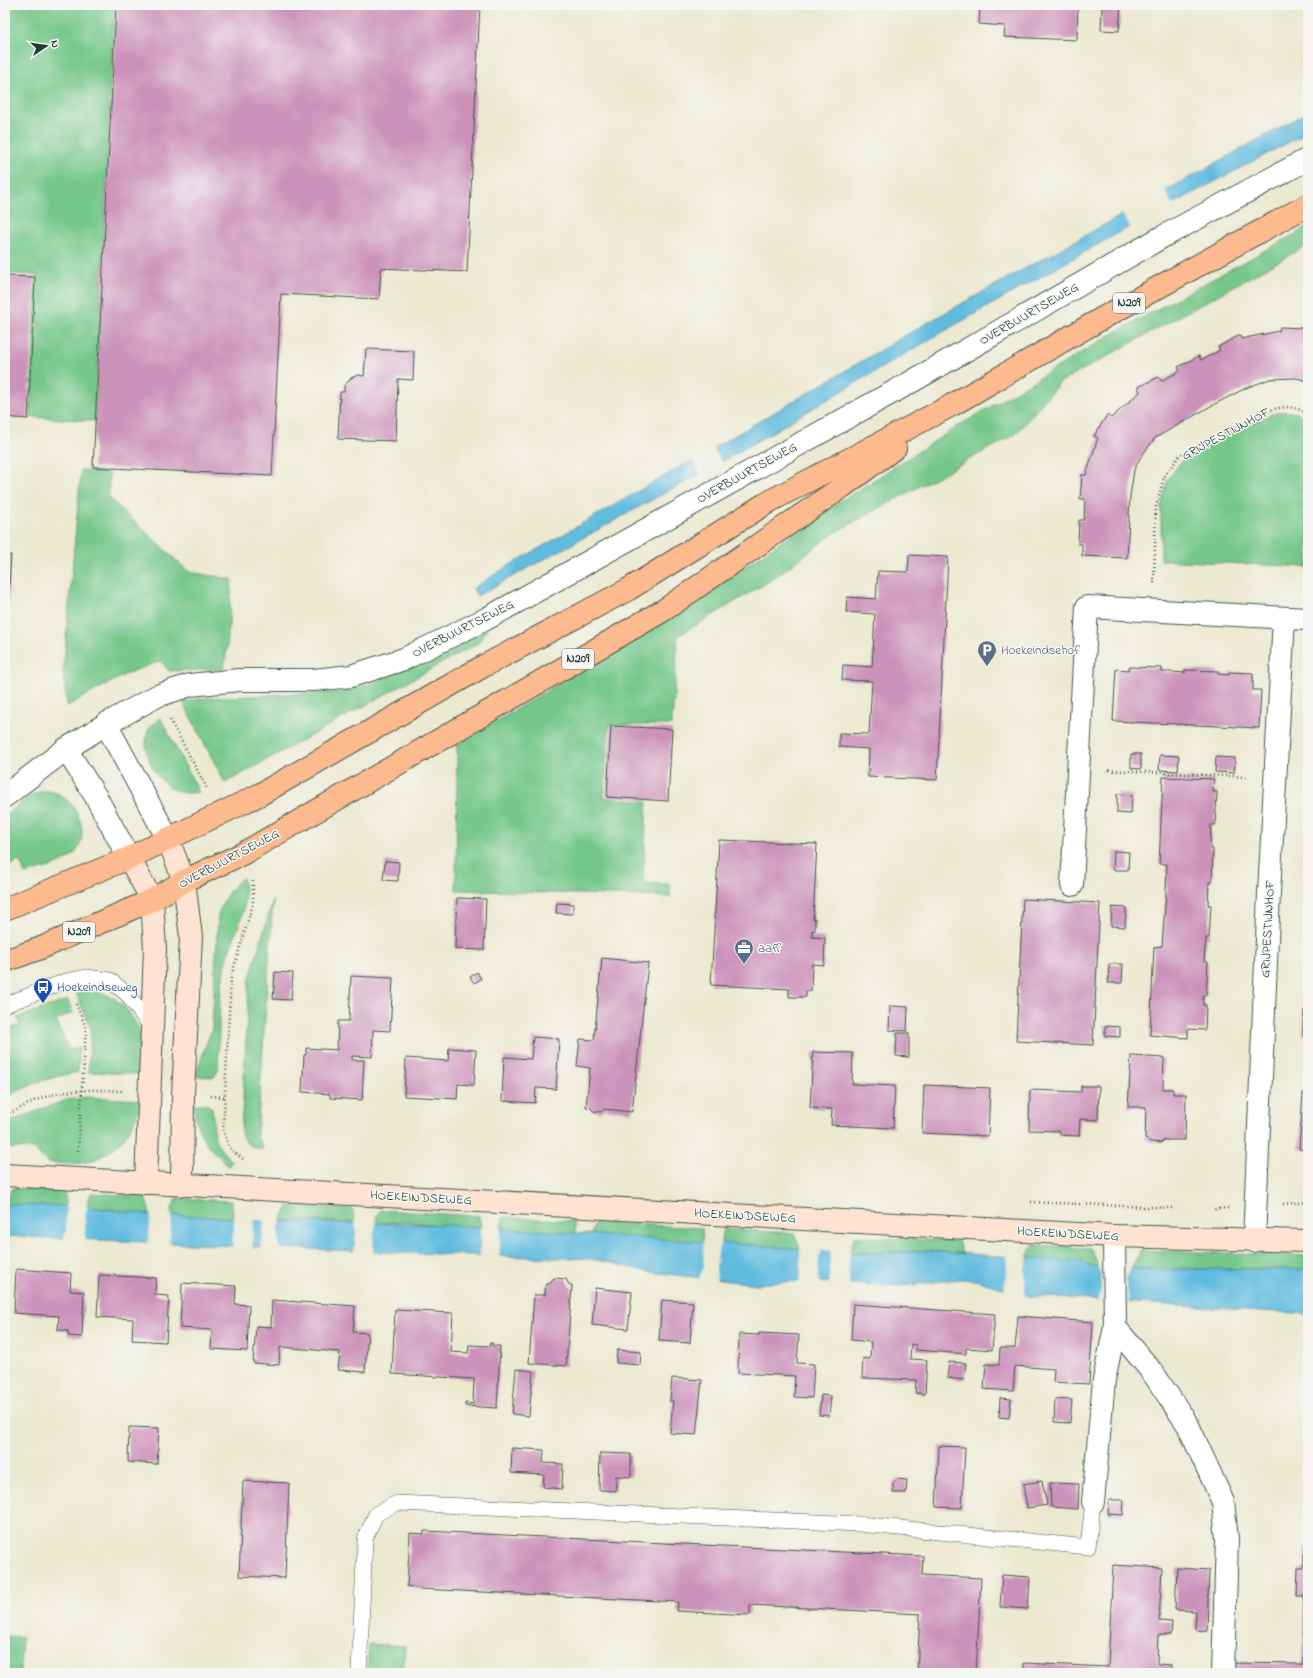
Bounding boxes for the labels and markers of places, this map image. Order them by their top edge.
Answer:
parking icon: Hoekeindsehof [976,639,998,667]
place label: Hoekeindsehof [1001,641,1081,660]
office icon: aaff [733,937,755,965]
place label: aaff [758,939,782,958]
bus stop icon: Hoekeindseweg [32,976,54,1004]
place label: Hoekeindseweg [57,978,138,998]

